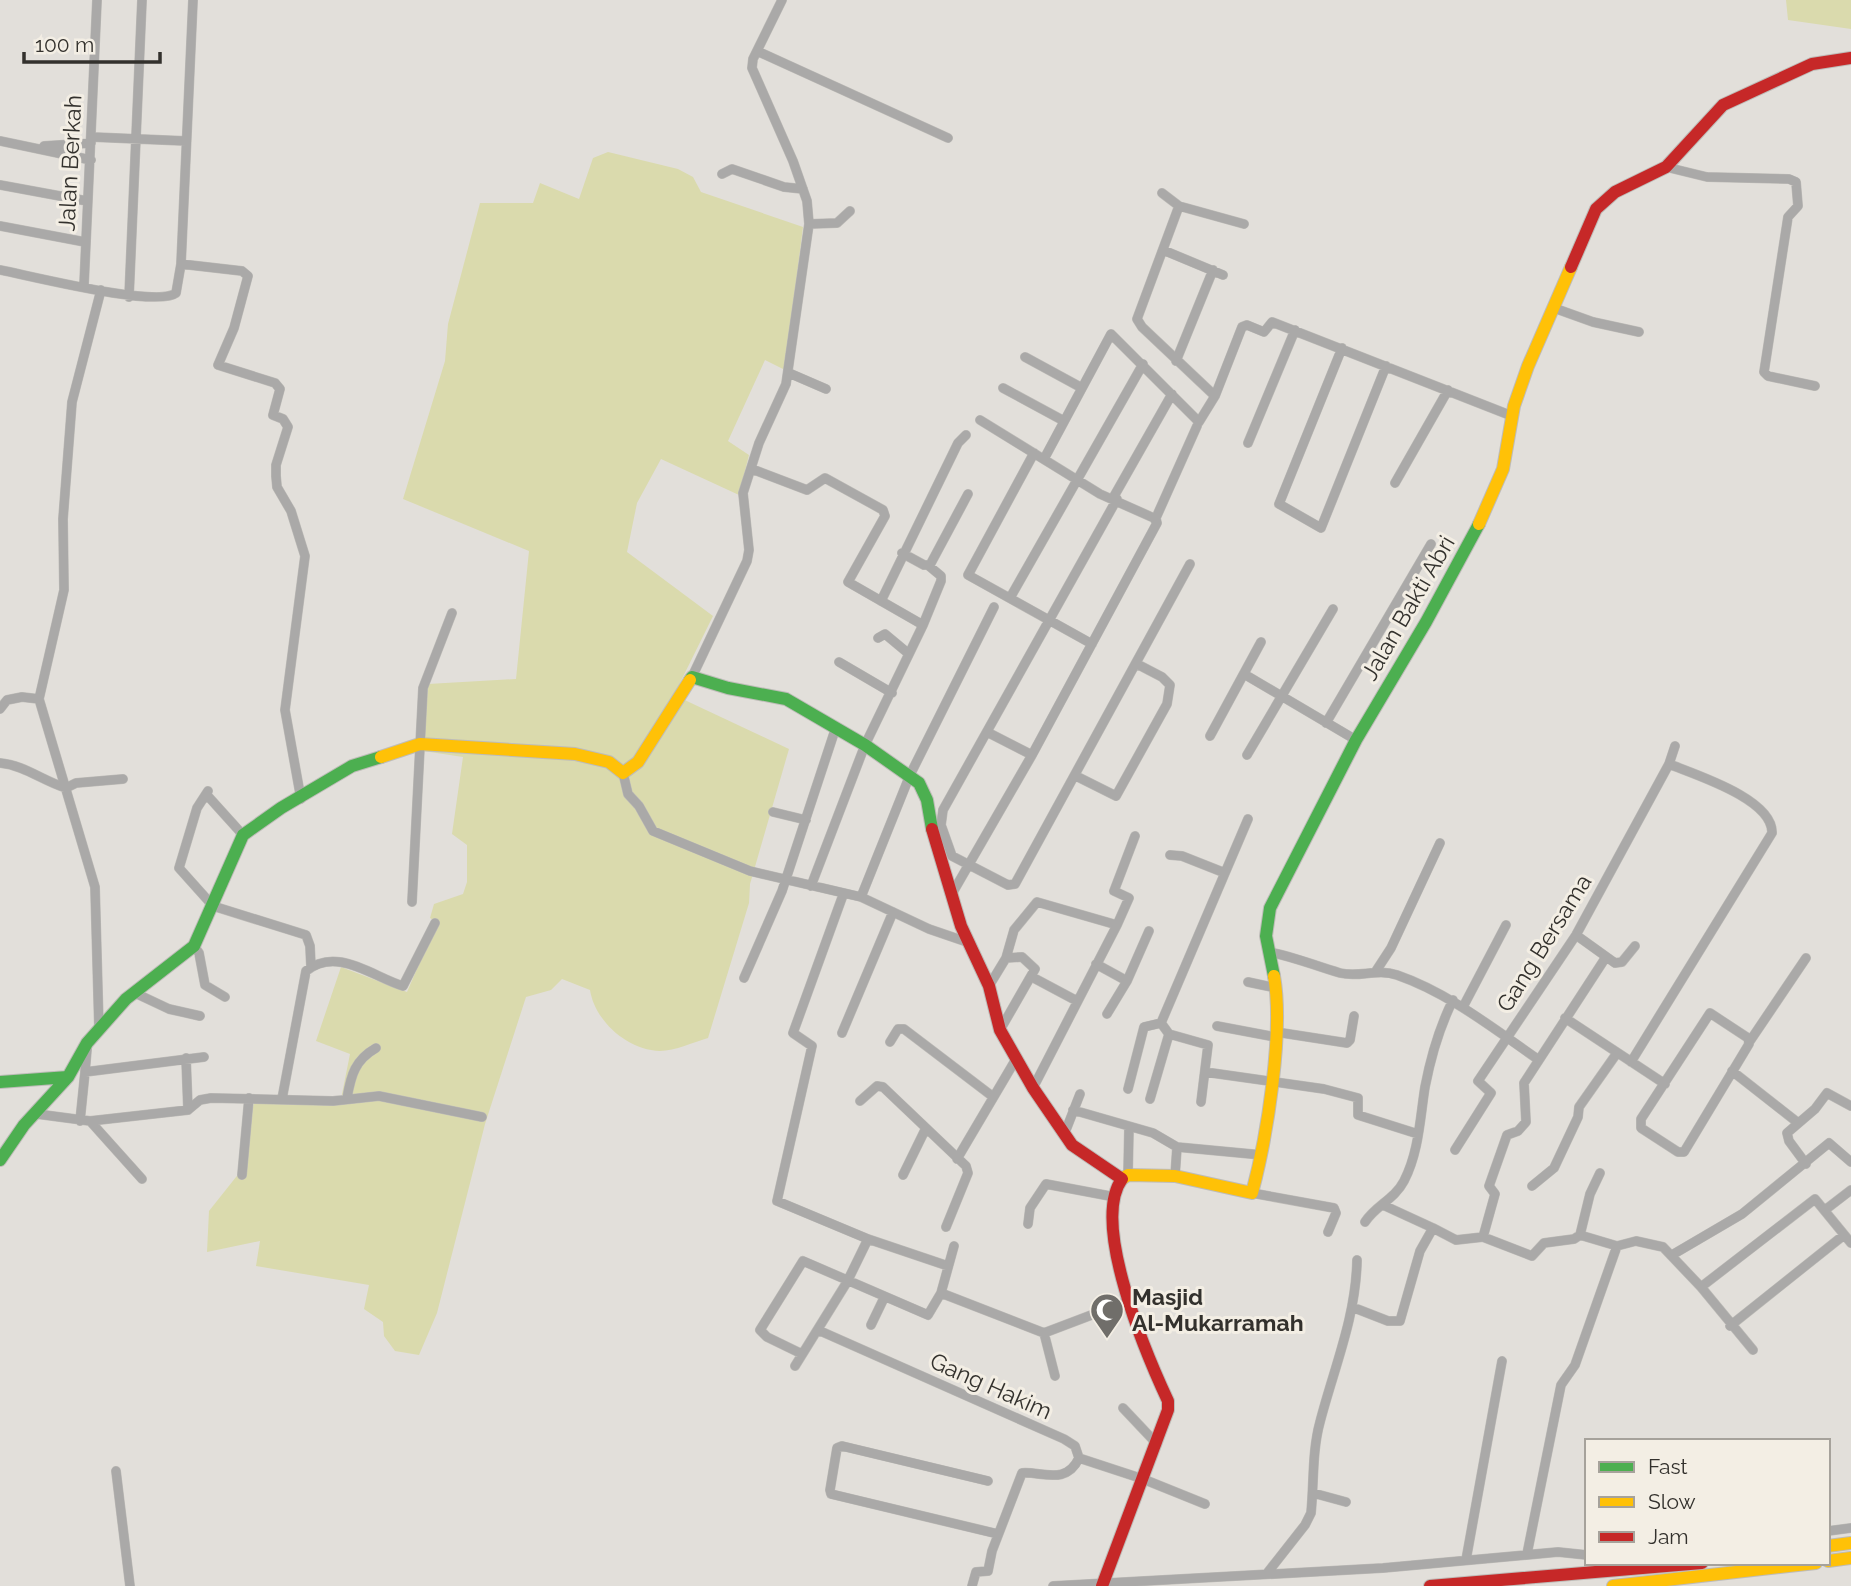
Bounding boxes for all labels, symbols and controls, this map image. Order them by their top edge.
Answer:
scale bar [24,21,161,65]
text: 100 m [35,32,94,57]
street label: Jalan Berkah [52,94,87,232]
street label: Jalan Bakti Abri [1355,531,1460,685]
street label: Gang Bersama [1491,869,1597,1016]
place label: Masjid Al-Mukarramah [1132,1283,1304,1336]
mosque icon: Masjid Al-Mukarramah [1088,1291,1126,1340]
street label: Gang Hakim [926,1347,1056,1424]
legend [1585,1439,1830,1565]
text: Fast [1648,1454,1688,1479]
text: Slow [1648,1489,1696,1514]
text: Jam [1648,1524,1689,1549]

